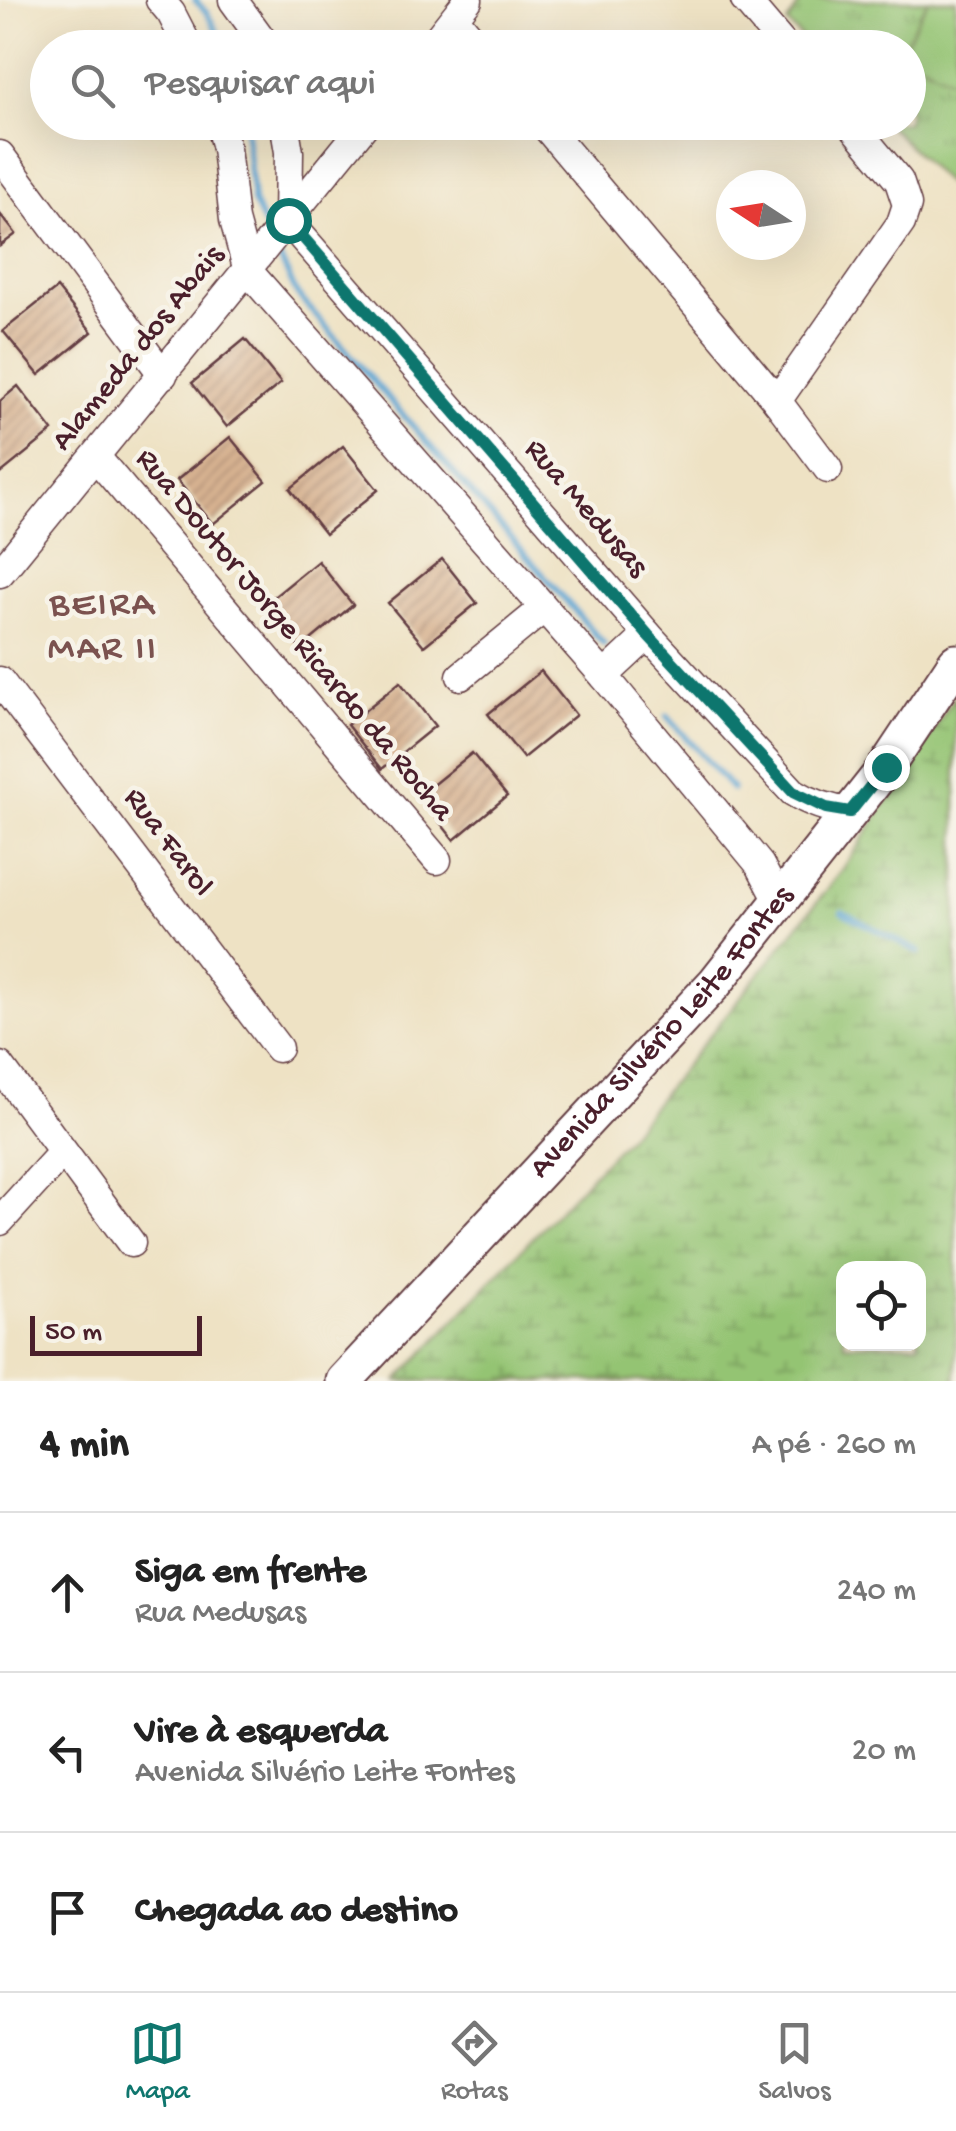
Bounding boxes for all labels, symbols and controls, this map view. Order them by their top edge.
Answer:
search box [30,30,926,140]
icon: search [65,58,120,113]
text: Pesquisar aqui [145,63,376,107]
north arrow [716,170,806,260]
route start [266,198,312,244]
street label: Alameda dos Abais [44,237,234,460]
street label: Rua Medusas [515,432,656,587]
street label: Rua Doutor Jorge Ricardo da Rocha [126,442,461,831]
district label: BEIRA MAR II [48,584,158,672]
route end [864,745,910,791]
street label: Rua Farol [114,781,220,905]
street label: Avenida Silvério Leite Fontes [523,878,804,1188]
map controls [836,1261,926,1351]
button: locate [836,1261,926,1351]
scale bar [30,1311,202,1356]
text: 50 m [45,1317,102,1350]
text: 4 min [40,1422,129,1471]
text: A pé · 260 m [752,1427,916,1465]
text: Siga em frente [135,1551,366,1595]
icon: ahead [40,1565,95,1620]
text: 240 m [837,1573,916,1611]
text: Rua Medusas [135,1595,306,1633]
text: Vire à esquerda [135,1711,387,1755]
icon: left [40,1725,95,1780]
text: 20 m [852,1733,916,1771]
text: Avenida Silvério Leite Fontes [135,1755,515,1793]
icon: arrive [40,1885,95,1940]
text: Chegada ao destino [135,1890,458,1934]
tab: Mapa [126,2016,190,2109]
tab: Rotas [441,2016,507,2109]
tab: Salvos [759,2016,830,2109]

